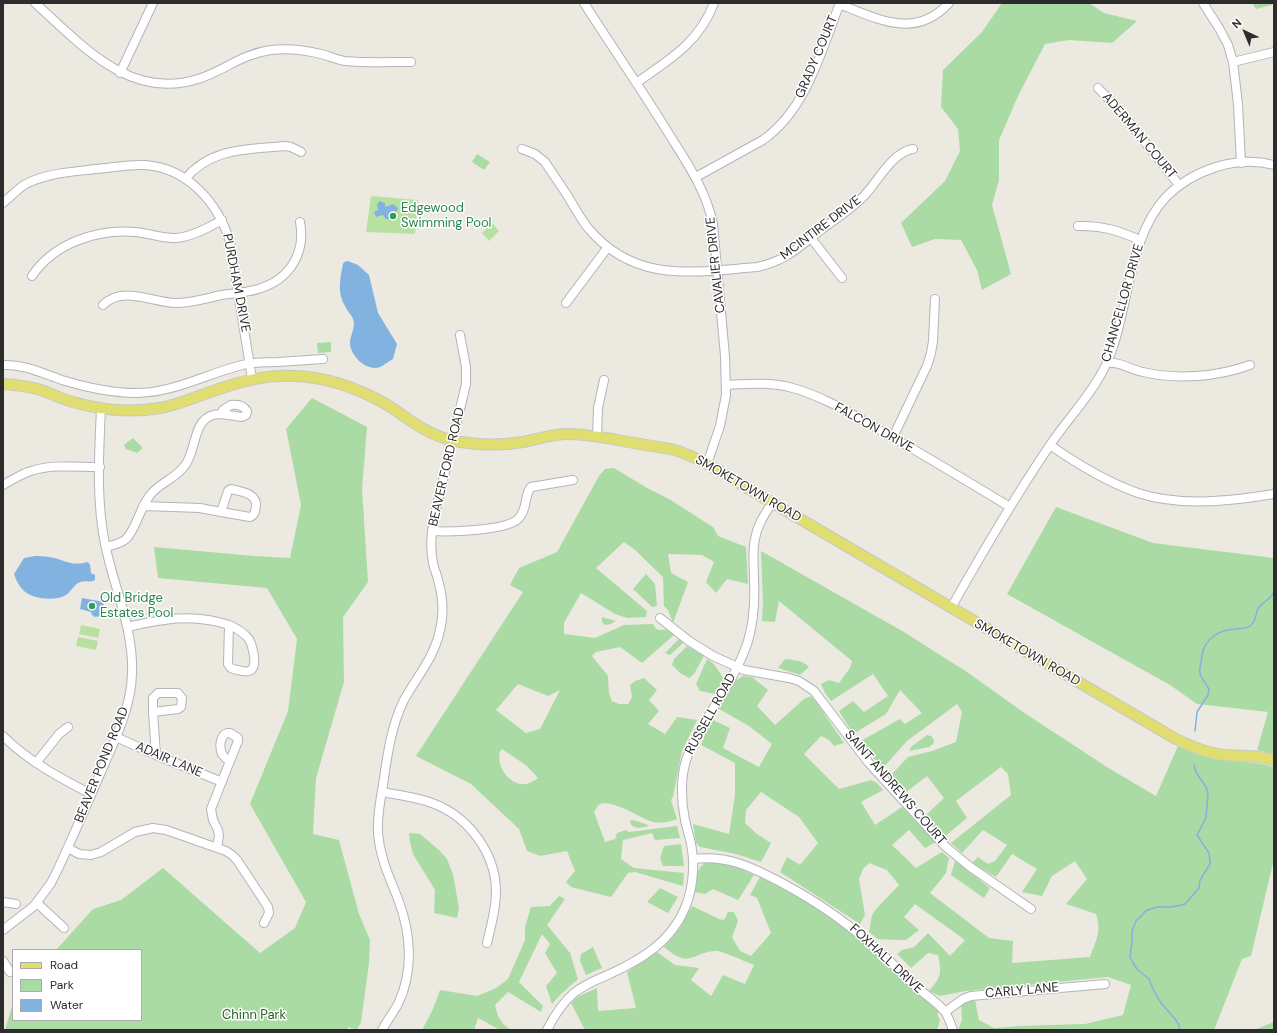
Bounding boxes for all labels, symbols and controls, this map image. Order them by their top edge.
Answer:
north arrow [1225,12,1265,52]
street label: GRADY COURT [793,13,841,101]
text: N [1229,16,1244,31]
street label: ADERMAN COURT [1098,90,1180,182]
street label: MCINTIRE DRIVE [778,193,864,263]
place label: Edgewood Swimming Pool [401,201,492,232]
marker: Edgewood Swimming Pool [388,211,398,221]
street label: CAVALIER DRIVE [703,216,729,314]
street label: PURDHAM DRIVE [219,232,253,334]
street label: CHANCELLOR DRIVE [1099,242,1147,364]
street label: FALCON DRIVE [832,400,916,456]
street label: BEAVER FORD ROAD [426,406,468,528]
street label: SMOKETOWN ROAD [692,452,804,526]
place label: Old Bridge Estates Pool [100,591,173,622]
marker: Old Bridge Estates Pool [87,601,97,611]
street label: SMOKETOWN ROAD [971,616,1083,690]
street label: RUSSELL ROAD [682,671,740,757]
street label: BEAVER POND ROAD [72,705,132,825]
street label: SAINT ANDREWS COURT [841,727,949,849]
street label: ADAIR LANE [133,739,205,781]
street label: FOXHALL DRIVE [846,921,926,997]
legend [12,949,142,1021]
text: Road [50,957,78,973]
text: Park [50,977,74,993]
street label: CARLY LANE [985,980,1059,1002]
text: Water [50,997,83,1013]
park label: Chinn Park [222,1008,286,1024]

